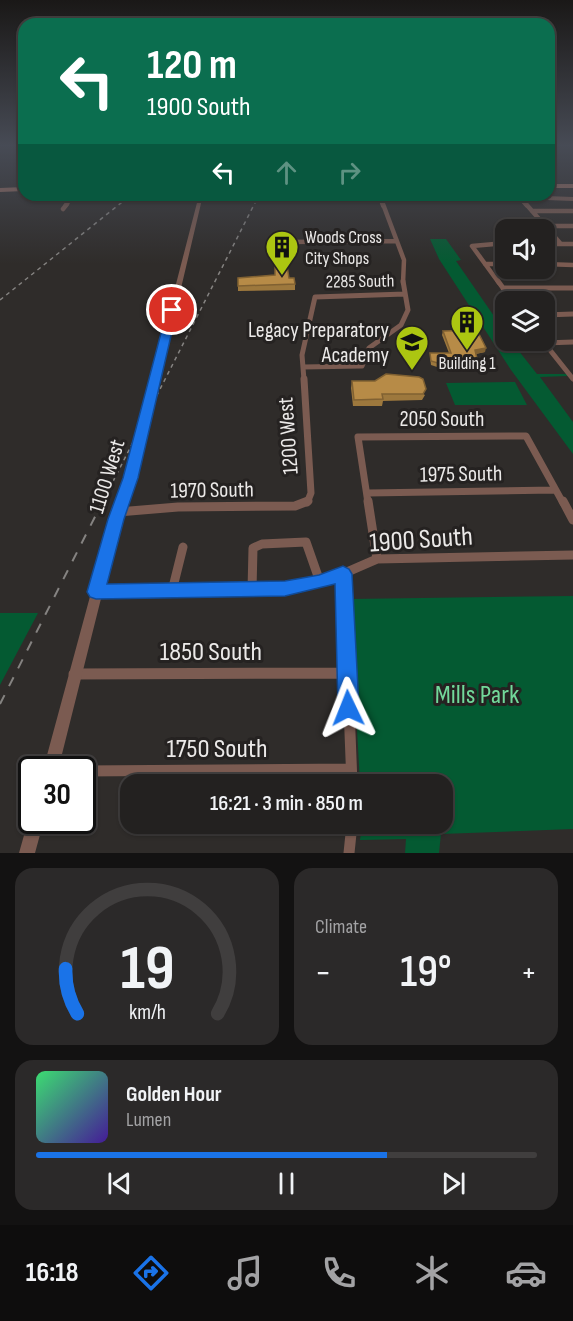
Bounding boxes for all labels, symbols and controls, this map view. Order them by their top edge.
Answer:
text: 120 m [147,40,237,91]
icon: left [48,42,126,120]
text: 1900 South [147,91,251,123]
icon: left [207,156,240,189]
icon: ahead [270,156,303,189]
icon: right [333,156,366,189]
map controls [495,219,555,351]
button: sound [495,219,555,279]
place label: Woods Cross City Shops [305,227,382,269]
building icon: Woods Cross City Shops [264,229,300,276]
street label: 2285 South [325,270,395,293]
pin [146,284,197,335]
button: layers [495,291,555,351]
icon: arrive [155,293,188,326]
building icon: Building 1 [449,304,485,351]
place label: Legacy Preparatory Academy [248,317,390,369]
school or university icon: Legacy Preparatory Academy [394,324,430,371]
place label: Building 1 [438,353,496,374]
street label: 1200 West [272,396,305,476]
street label: 2050 South [400,406,484,433]
street label: 1100 West [83,436,132,517]
street label: 1975 South [420,460,502,489]
street label: 1970 South [170,476,254,505]
street label: 1900 South [368,520,474,560]
street label: 1850 South [160,636,262,668]
position arrow [316,676,380,740]
park label: Mills Park [435,679,520,711]
street label: 1750 South [166,733,268,765]
speed limit sign: 30 [18,756,96,834]
text: 16:21 · 3 min · 850 m [210,790,363,817]
text: Climate [315,915,367,939]
text: 19 [120,932,174,1007]
text: 19° [400,945,452,1000]
text: − [315,953,331,993]
text: + [521,953,537,993]
text: km/h [128,1000,166,1025]
text: Golden Hour [126,1081,222,1108]
text: Lumen [126,1108,171,1132]
icon: previous [103,1167,136,1200]
icon: pause [270,1167,303,1200]
icon: next [437,1167,470,1200]
icon: directions [130,1252,172,1294]
icon: music [224,1252,266,1294]
icon: phone [318,1252,360,1294]
icon: climate [411,1252,453,1294]
icon: car [505,1252,547,1294]
text: 16:18 [26,1257,79,1289]

